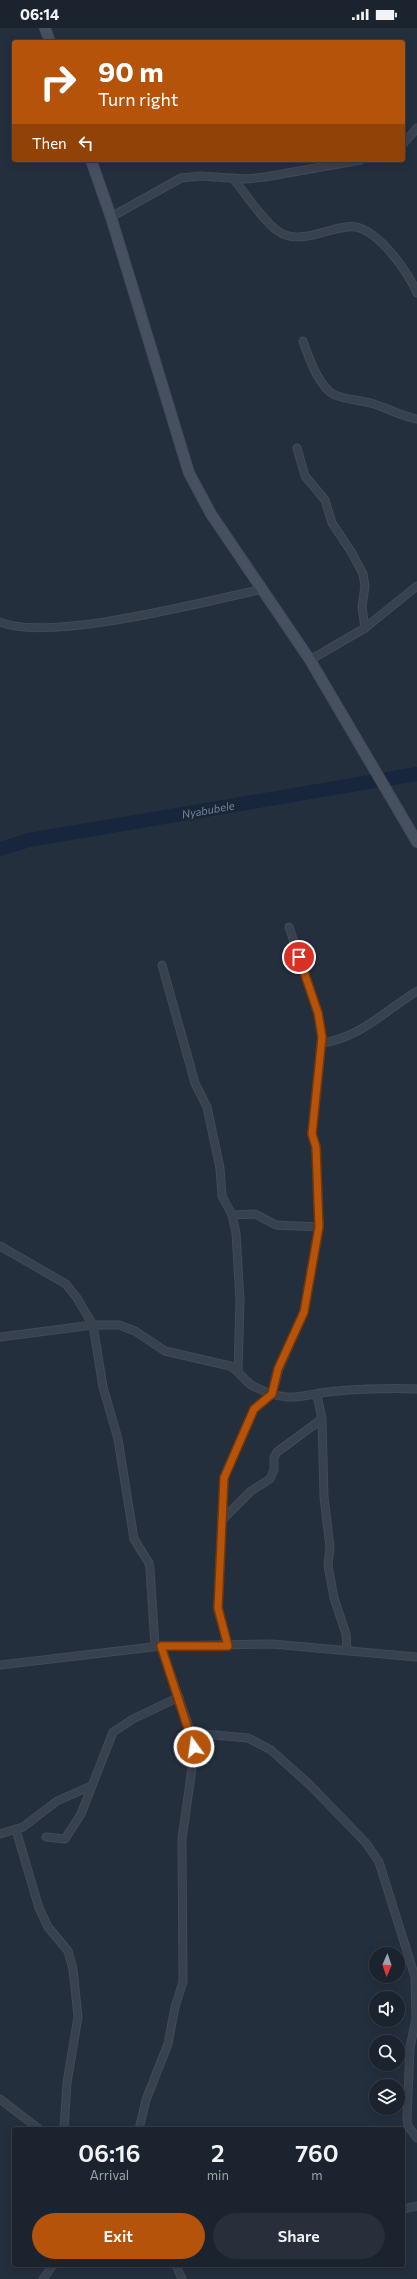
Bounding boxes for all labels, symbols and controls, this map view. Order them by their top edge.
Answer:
text: 06:14 [20,5,59,23]
text: 90 m [98,54,164,88]
icon: right [32,56,84,108]
text: Turn right [98,88,178,110]
icon: left [75,132,97,154]
text: Then [32,134,67,152]
water label: Nyabubele [181,798,235,821]
pin [282,940,316,974]
icon: arrive [288,946,310,968]
position arrow [173,1726,215,1768]
north arrow [369,1947,405,1983]
map controls [369,1947,405,2115]
button: sound [369,1991,405,2027]
button: search [369,2035,405,2071]
button: layers [369,2079,405,2115]
text: 06:16 [78,2138,140,2167]
text: 2 [211,2138,225,2167]
text: 760 [295,2138,339,2167]
text: Arrival [90,2167,129,2183]
text: min [207,2167,229,2183]
text: m [311,2167,323,2183]
button: Exit [32,2213,205,2259]
button: Share [213,2213,385,2259]

